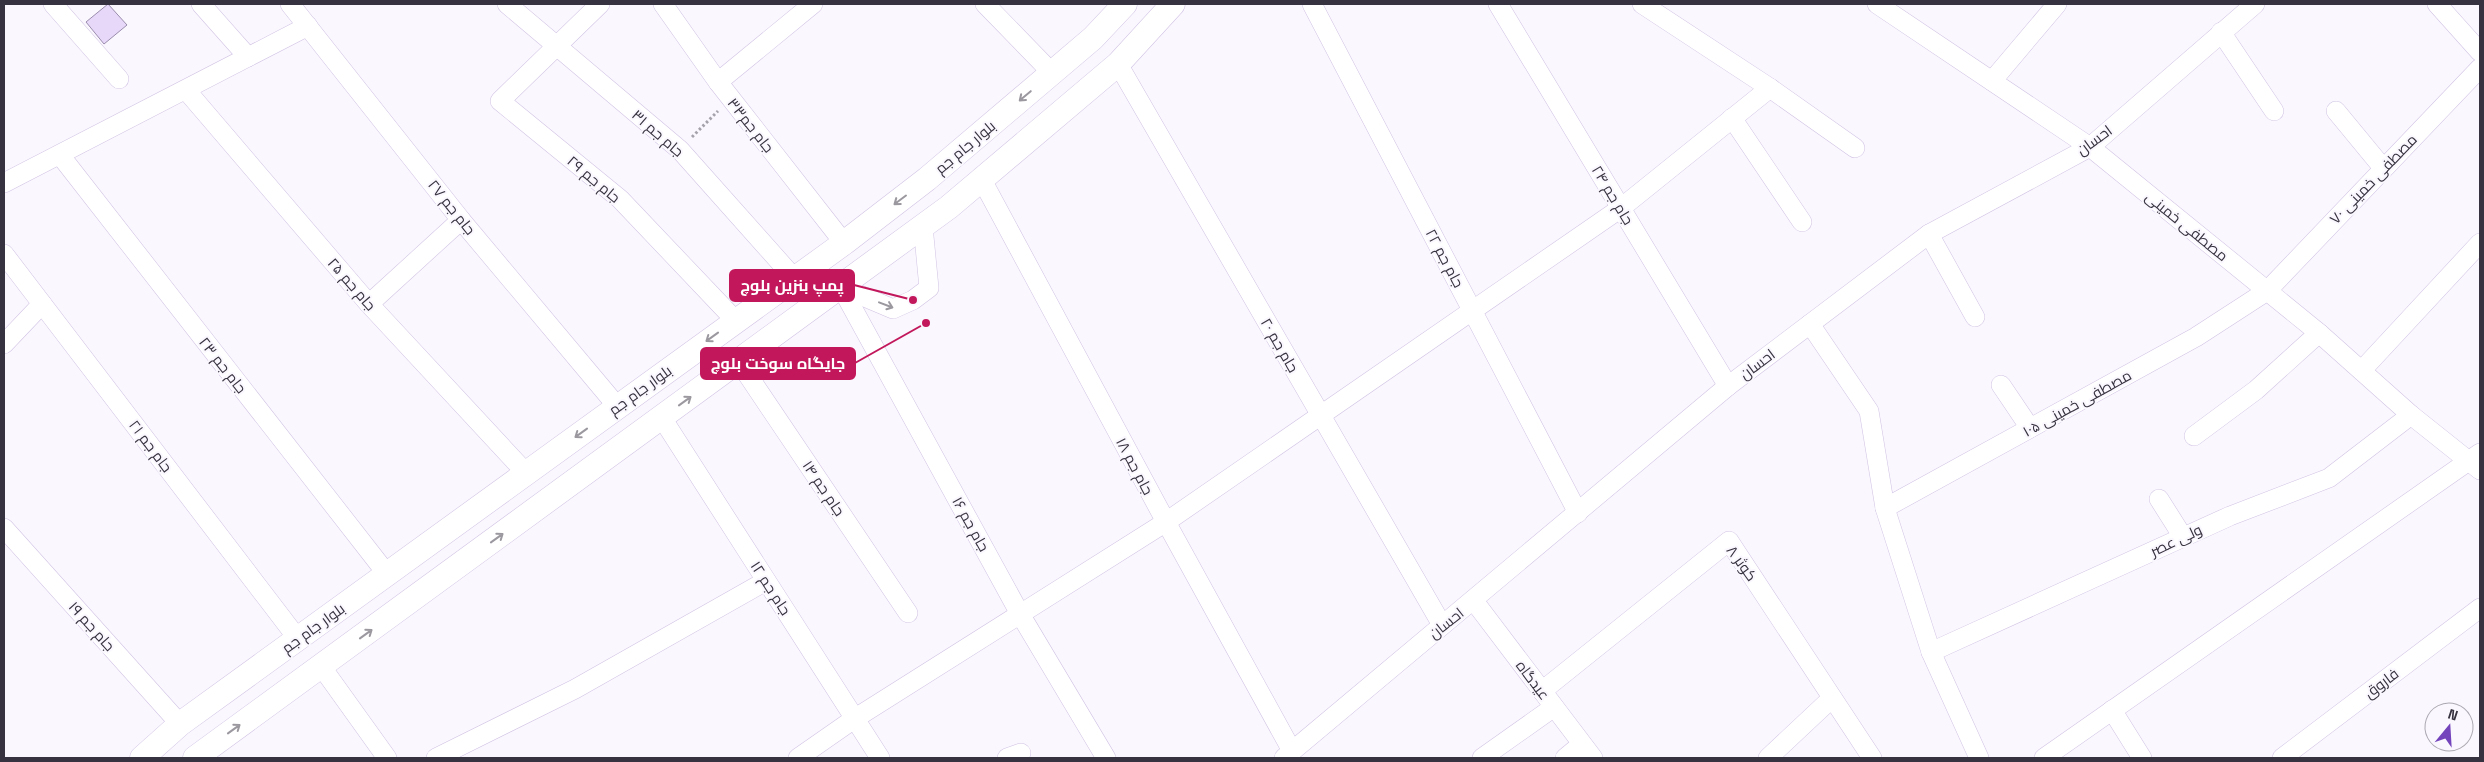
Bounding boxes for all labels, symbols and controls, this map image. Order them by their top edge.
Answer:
one-way arrow [1019,91,1032,102]
street label: جام جم۳۳ [723,94,778,157]
street label: جام جم ۳۱ [627,105,688,162]
street label: بلوار جام جم [931,116,1000,179]
street label: احسان [2072,121,2116,160]
street label: مصطفی خمینی ۷۰ [2325,130,2421,229]
street label: جام جم ۲۹ [563,151,625,208]
street label: جام جم ۲۴ [1587,162,1638,229]
street label: جام جم ۲۷ [423,176,480,239]
street label: مصطفی خمینی [2141,187,2232,266]
one-way arrow [893,195,907,205]
street label: جام جم ۲۲ [1421,225,1468,291]
street label: جام جم ۲۵ [323,254,380,315]
callout: پمپ بنزین بلوچ [730,270,854,301]
text: پمپ بنزین بلوچ [740,275,844,297]
one-way arrow [879,301,894,310]
street label: جام جم ۲۰ [1256,314,1303,376]
one-way arrow [705,332,719,342]
street label: جام جم ۲۳ [194,333,251,398]
street label: احسان [1735,344,1779,384]
callout: جایگاه سوخت بلوچ [701,348,855,379]
text: جایگاه سوخت بلوچ [711,353,845,374]
street label: بلوار جام جم [605,361,676,420]
street label: مصطفی خمینی ۱۰۵ [2019,365,2135,442]
one-way arrow [678,396,691,407]
street label: جام جم ۲۱ [124,416,177,477]
one-way arrow [574,428,588,438]
street label: جام جم ۱۸ [1111,434,1158,498]
street label: جام جم ۱۴ [798,457,849,520]
street label: جام جم ۱۶ [947,493,994,555]
street label: ولی عصر [2146,520,2205,562]
one-way arrow [490,533,504,543]
street label: کوثر ۸ [1723,541,1761,585]
street label: جام جم ۱۲ [746,557,795,619]
street label: جام جم ۱۹ [64,597,119,656]
street label: بلوار جام جم [278,599,349,658]
street label: احسان [1425,603,1468,643]
one-way arrow [359,629,373,639]
street label: عیدگاه [1512,656,1554,704]
street label: فاروق [2360,664,2403,703]
north arrow [2424,702,2474,752]
text: N [2446,705,2460,725]
one-way arrow [227,724,241,734]

